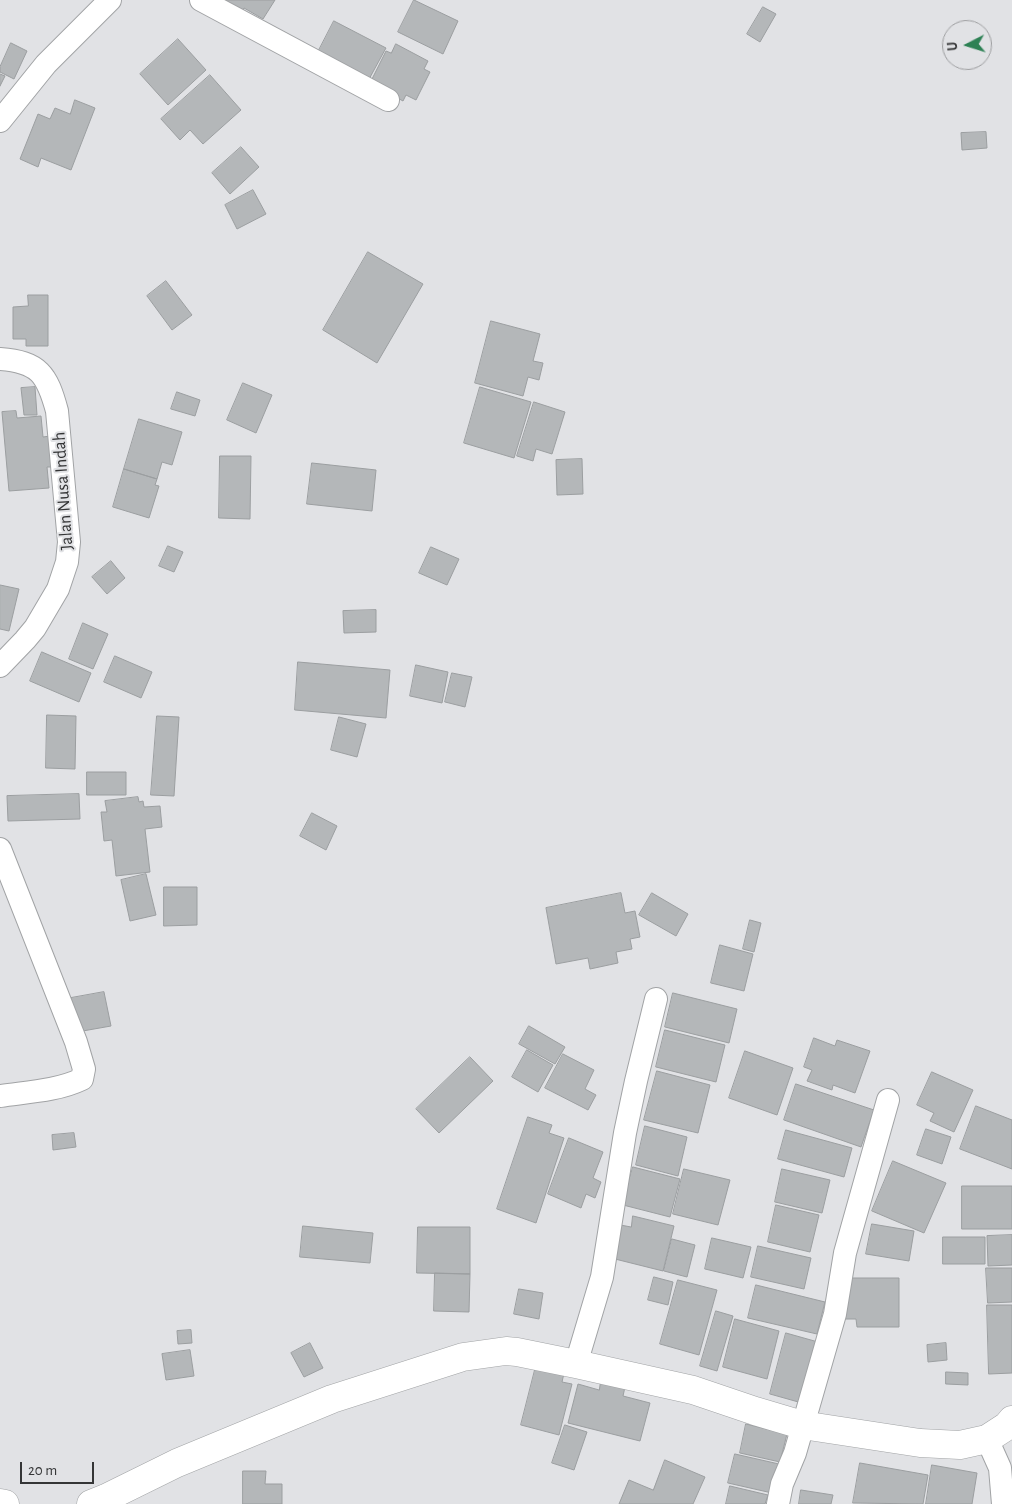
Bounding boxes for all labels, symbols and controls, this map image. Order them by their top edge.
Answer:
north arrow [942,20,992,70]
text: U [946,41,960,51]
street label: Jalan Nusa Indah [48,431,78,551]
scale bar [22,1452,96,1484]
text: 20 m [28,1463,57,1478]

